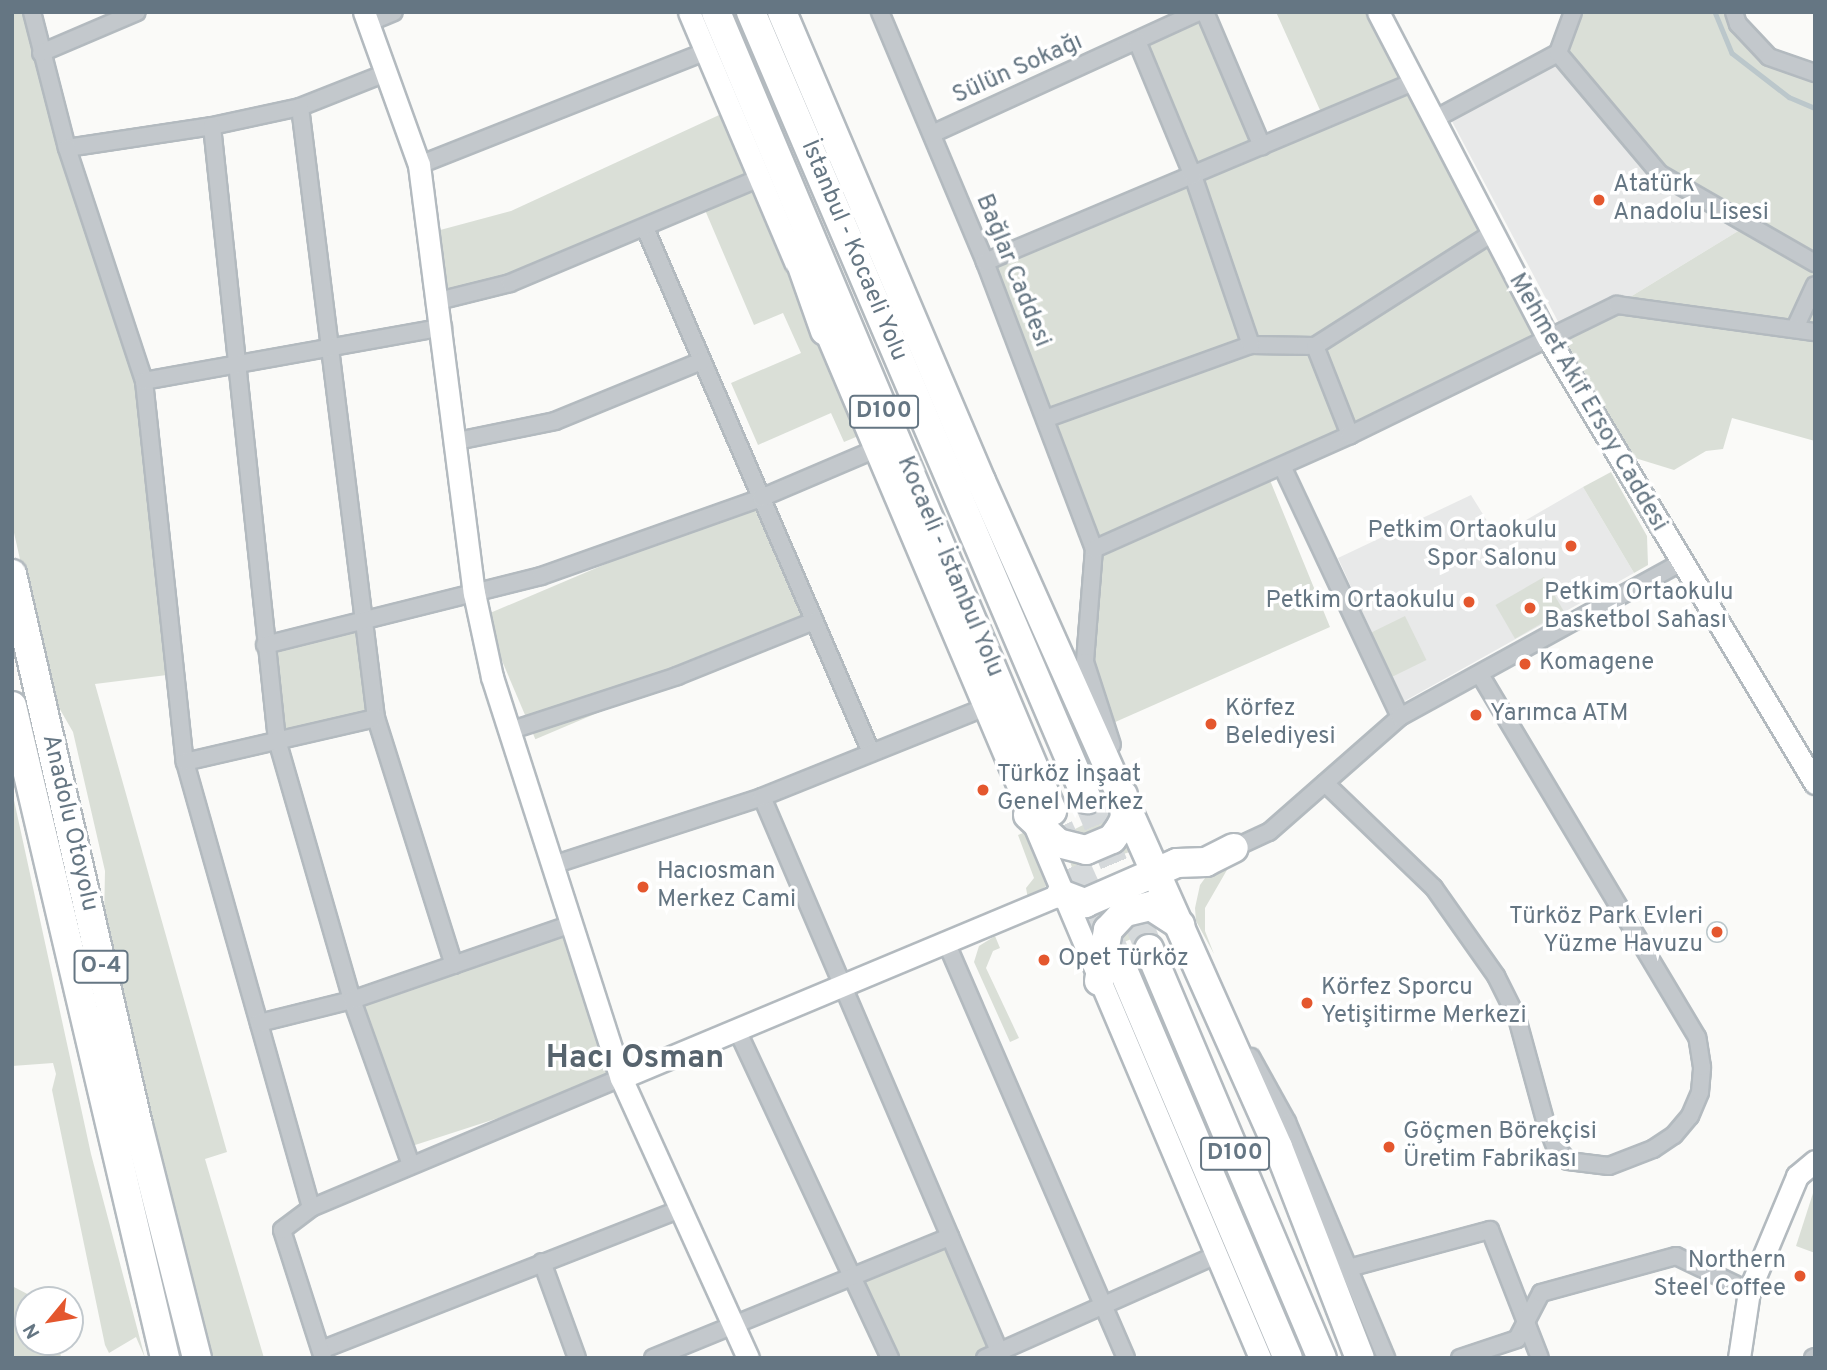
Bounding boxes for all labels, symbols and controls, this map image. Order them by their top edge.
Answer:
street label: Sülün Sokağı [949,29,1087,111]
street label: İstanbul - Kocaeli Yolu [793,136,913,366]
place label: Atatürk Anadolu Lisesi [1613,172,1769,228]
street label: Bağlar Caddesi [968,190,1056,352]
marker: Atatürk Anadolu Lisesi [1591,192,1607,208]
street label: Mehmet Akif Ersoy Caddesi [1501,268,1673,538]
road number: D100 [849,392,919,432]
street label: Kocaeli - İstanbul Yolu [889,452,1009,682]
place label: Petkim Ortaokulu Spor Salonu [1368,518,1557,574]
marker: Petkim Ortaokulu Spor Salonu [1563,538,1579,554]
place label: Petkim Ortaokulu Basketbol Sahası [1544,580,1733,636]
place label: Petkim Ortaokulu [1266,588,1455,616]
marker: Petkim Ortaokulu [1461,594,1477,610]
marker: Petkim Ortaokulu Basketbol Sahası [1522,600,1538,616]
place label: Komagene [1539,650,1654,678]
marker: Komagene [1517,656,1533,672]
place label: Körfez Belediyesi [1225,696,1336,752]
place label: Yarımca ATM [1490,701,1630,729]
marker: Yarımca ATM [1468,707,1484,723]
marker: Körfez Belediyesi [1203,716,1219,732]
street label: Anadolu Otoyolu [35,732,103,914]
place label: Türköz İnşaat Genel Merkez [997,762,1144,818]
marker: Türköz İnşaat Genel Merkez [975,782,991,798]
place label: Hacıosman Merkez Cami [657,859,796,915]
marker: Hacıosman Merkez Cami [635,879,651,895]
place label: Türköz Park Evleri Yüzme Havuzu [1509,904,1703,960]
marker: Türköz Park Evleri Yüzme Havuzu [1709,924,1725,940]
place label: Opet Türköz [1058,946,1190,974]
road number: O-4 [73,948,129,986]
marker: Opet Türköz [1036,952,1052,968]
place label: Körfez Sporcu Yetişitirme Merkezi [1321,975,1527,1031]
marker: Körfez Sporcu Yetişitirme Merkezi [1299,995,1315,1011]
district label: Hacı Osman [546,1040,724,1078]
place label: Göçmen Börekçisi Üretim Fabrikası [1403,1119,1597,1175]
road number: D100 [1200,1134,1270,1174]
marker: Göçmen Börekçisi Üretim Fabrikası [1381,1139,1397,1155]
place label: Northern Steel Coffee [1653,1248,1786,1304]
marker: Northern Steel Coffee [1792,1268,1808,1284]
north arrow [14,1286,84,1356]
text: N [19,1319,46,1342]

